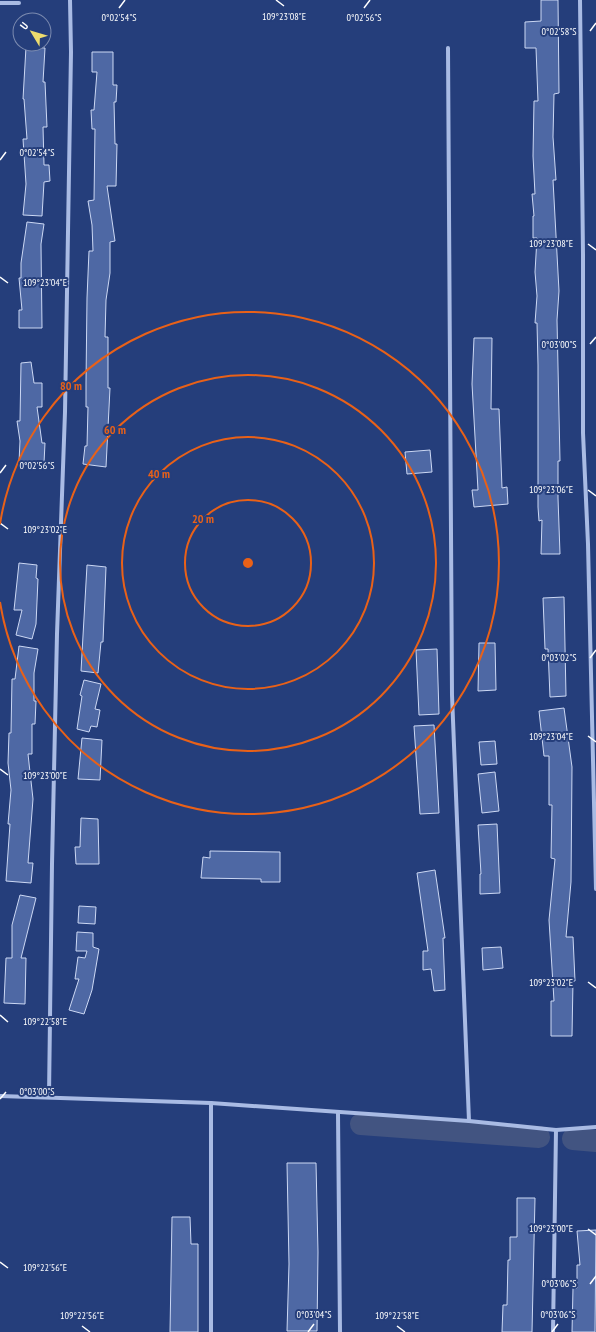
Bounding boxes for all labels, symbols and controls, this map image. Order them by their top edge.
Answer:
text: 109°23'08"E [262,10,306,23]
text: 0°02'54"S [102,11,136,24]
text: 0°02'56"S [347,11,381,24]
north arrow [12,12,52,52]
text: U [17,19,32,32]
text: 0°02'58"S [542,25,576,38]
text: 0°02'54"S [20,146,54,159]
text: 109°23'08"E [529,237,573,250]
text: 109°23'04"E [23,276,67,289]
text: 0°03'00"S [542,338,576,351]
text: 80 m [60,378,82,393]
text: 60 m [104,422,126,437]
text: 0°02'56"S [20,459,54,472]
text: 40 m [148,466,170,481]
text: 109°23'06"E [529,483,573,496]
text: 20 m [192,511,214,526]
text: 109°23'02"E [23,523,67,536]
centre of rings [241,556,255,570]
text: 0°03'02"S [542,651,576,664]
text: 109°23'04"E [529,730,573,743]
text: 109°23'00"E [23,769,67,782]
text: 109°23'02"E [529,976,573,989]
text: 109°22'58"E [23,1015,67,1028]
text: 0°03'00"S [20,1085,54,1098]
text: 109°23'00"E [529,1222,573,1235]
text: 109°22'56"E [23,1261,67,1274]
text: 0°03'06"S [542,1277,576,1290]
text: 0°03'04"S [297,1308,331,1321]
text: 0°03'06"S [541,1308,575,1321]
text: 109°22'56"E [60,1309,104,1322]
text: 109°22'58"E [375,1309,419,1322]

